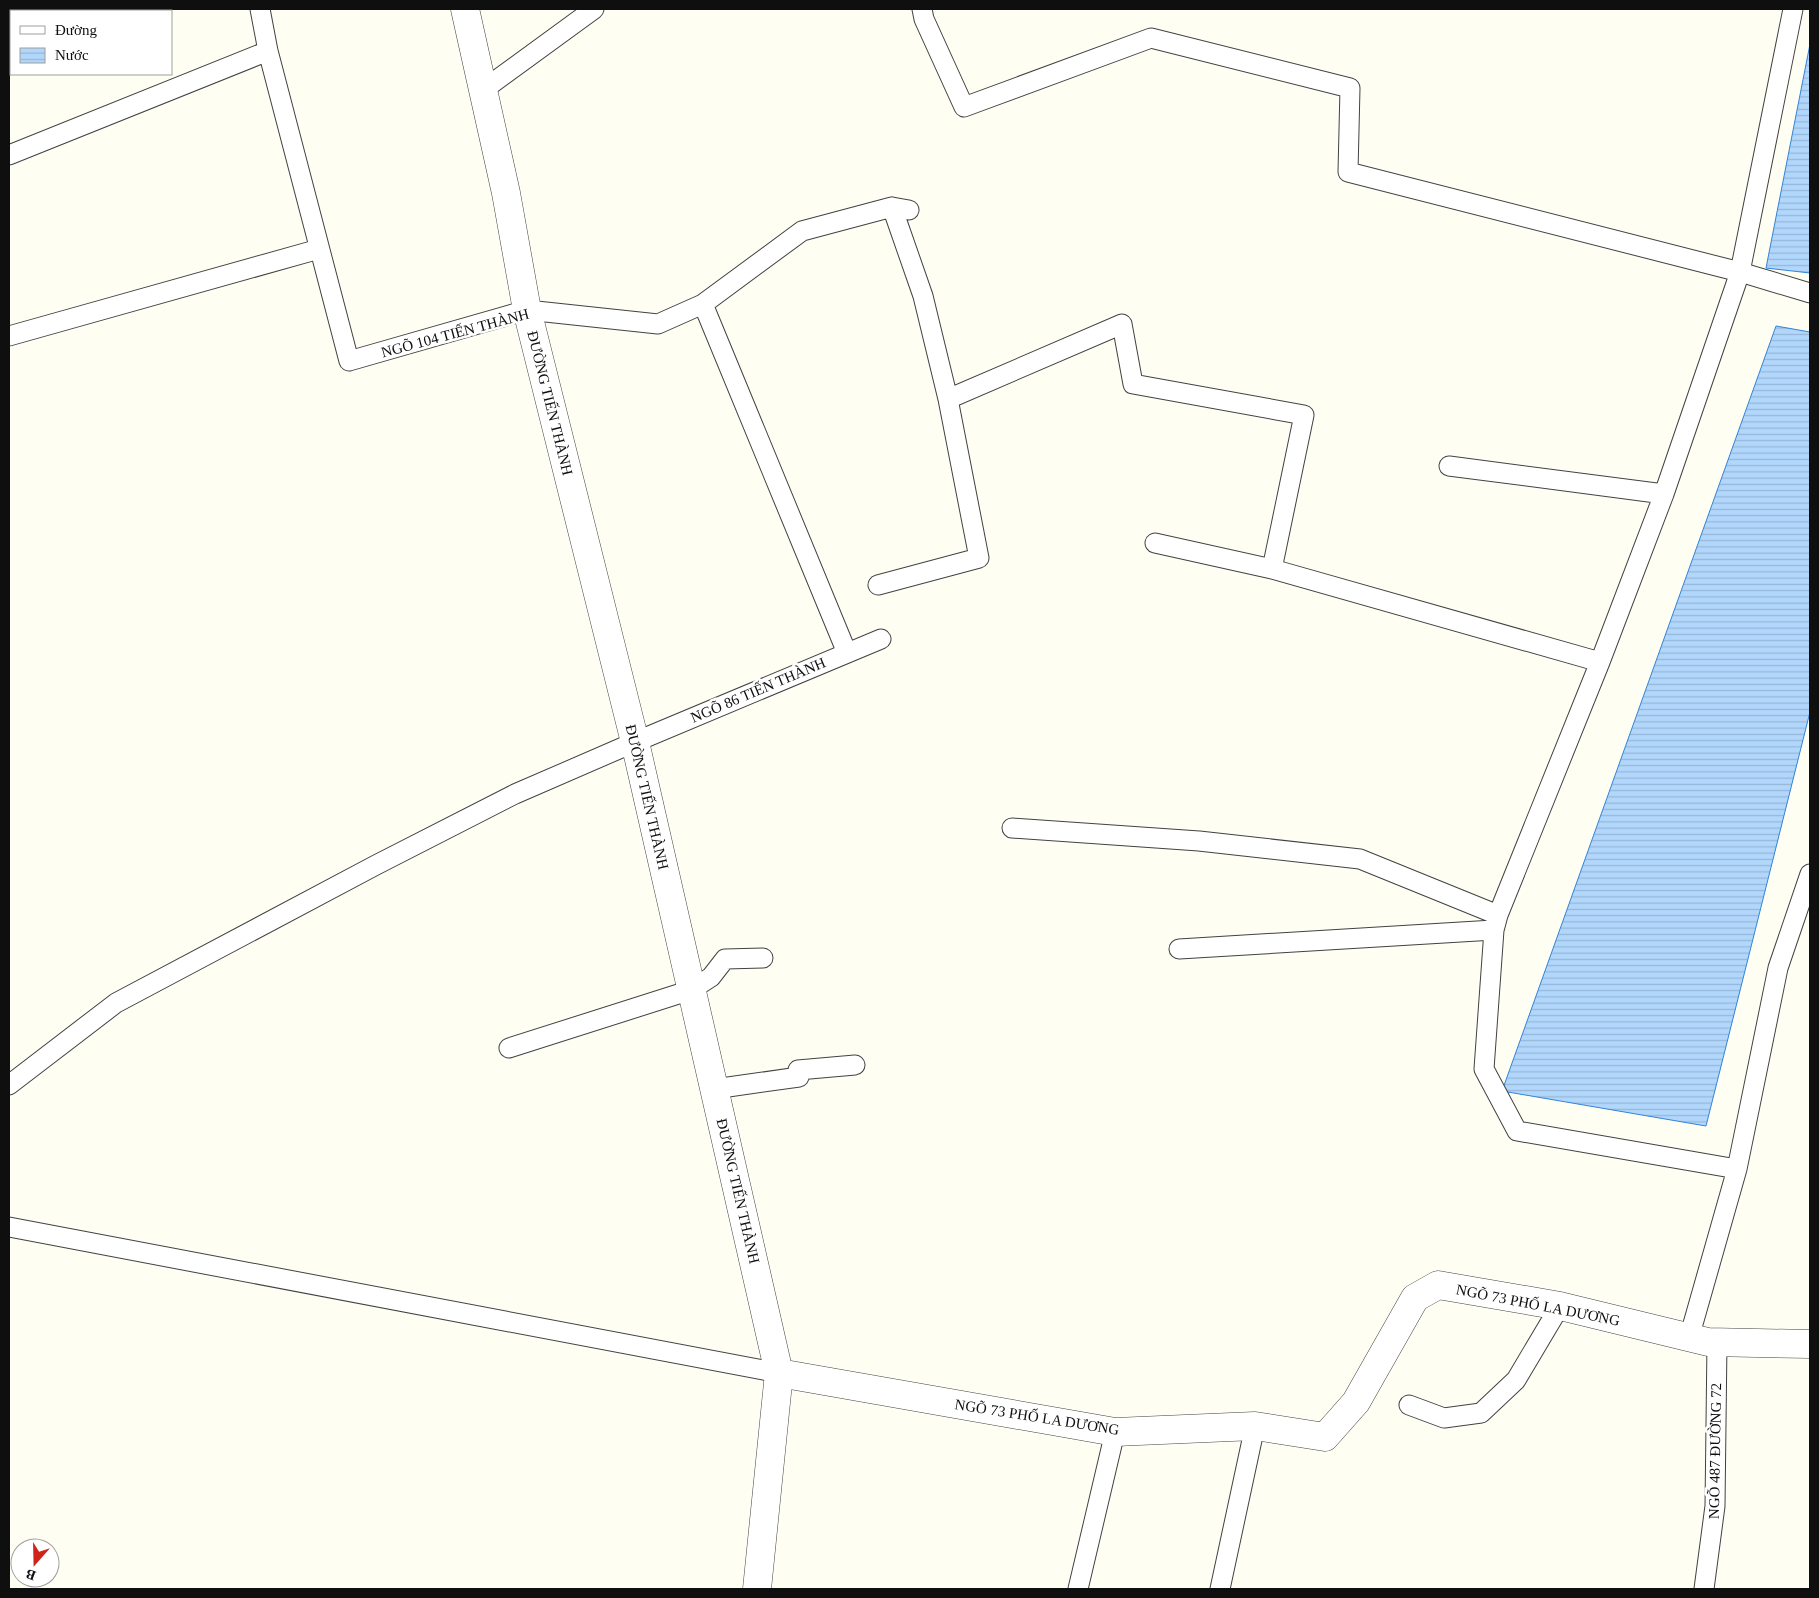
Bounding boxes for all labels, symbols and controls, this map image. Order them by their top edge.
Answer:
legend [10,10,172,75]
text: Đường [55,22,97,38]
text: Nước [55,47,89,63]
street label: NGÕ 104 TIẾN THÀNH [379,306,531,360]
street label: ĐƯỜNG TIẾN THÀNH [524,329,576,477]
street label: NGÕ 86 TIẾN THÀNH [688,654,828,726]
street label: ĐƯỜNG TIẾN THÀNH [622,723,672,871]
street label: ĐƯỜNG TIẾN THÀNH [713,1117,763,1265]
street label: NGÕ 73 PHỐ LA DƯƠNG [1455,1280,1622,1329]
street label: NGÕ 487 ĐƯỜNG 72 [1706,1383,1724,1519]
street label: NGÕ 73 PHỐ LA DƯƠNG [953,1395,1121,1438]
north arrow [10,1538,60,1588]
text: B [24,1566,38,1583]

